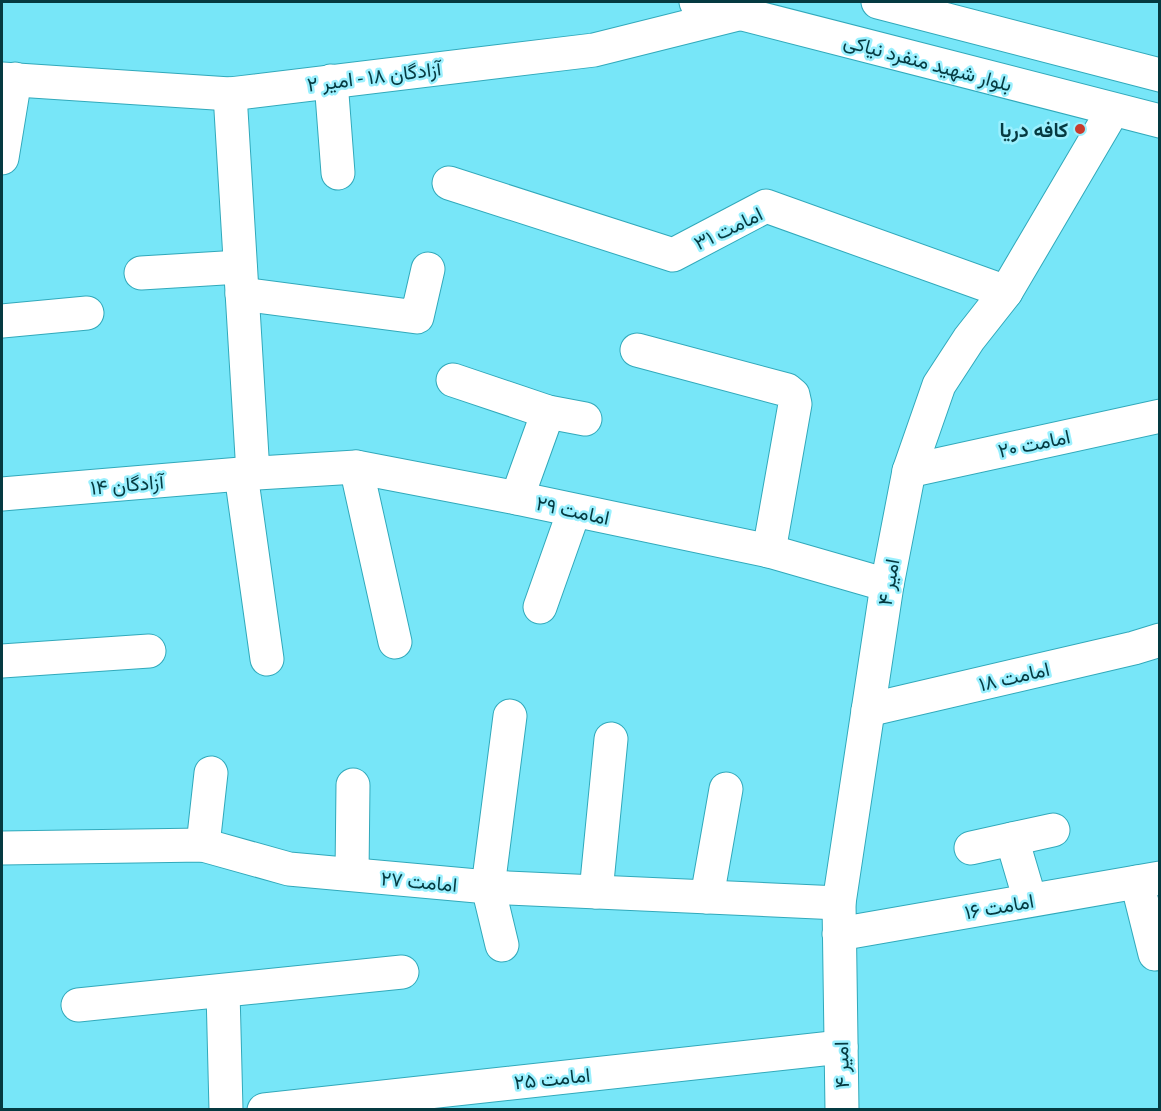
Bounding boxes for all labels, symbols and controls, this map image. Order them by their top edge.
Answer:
street label: بلوار شهید منفرد نیاکی [841,28,1015,97]
street label: آزادگان ۱۸ - امیر ۲ [306,56,444,98]
place label: کافه دریا [1000,118,1068,143]
marker: کافه دریا [1073,122,1087,136]
street label: امامت ۳۱ [690,202,766,254]
street label: امامت ۲۰ [996,424,1072,462]
street label: آزادگان ۱۴ [89,469,166,501]
street label: امامت ۲۹ [534,491,612,529]
street label: امیر ۴ [873,557,905,607]
street label: امامت ۱۸ [976,657,1052,695]
street label: امامت ۲۷ [380,866,458,896]
street label: امامت ۱۶ [963,889,1035,923]
street label: امیر ۴ [829,1041,855,1089]
street label: امامت ۲۵ [513,1063,591,1093]

